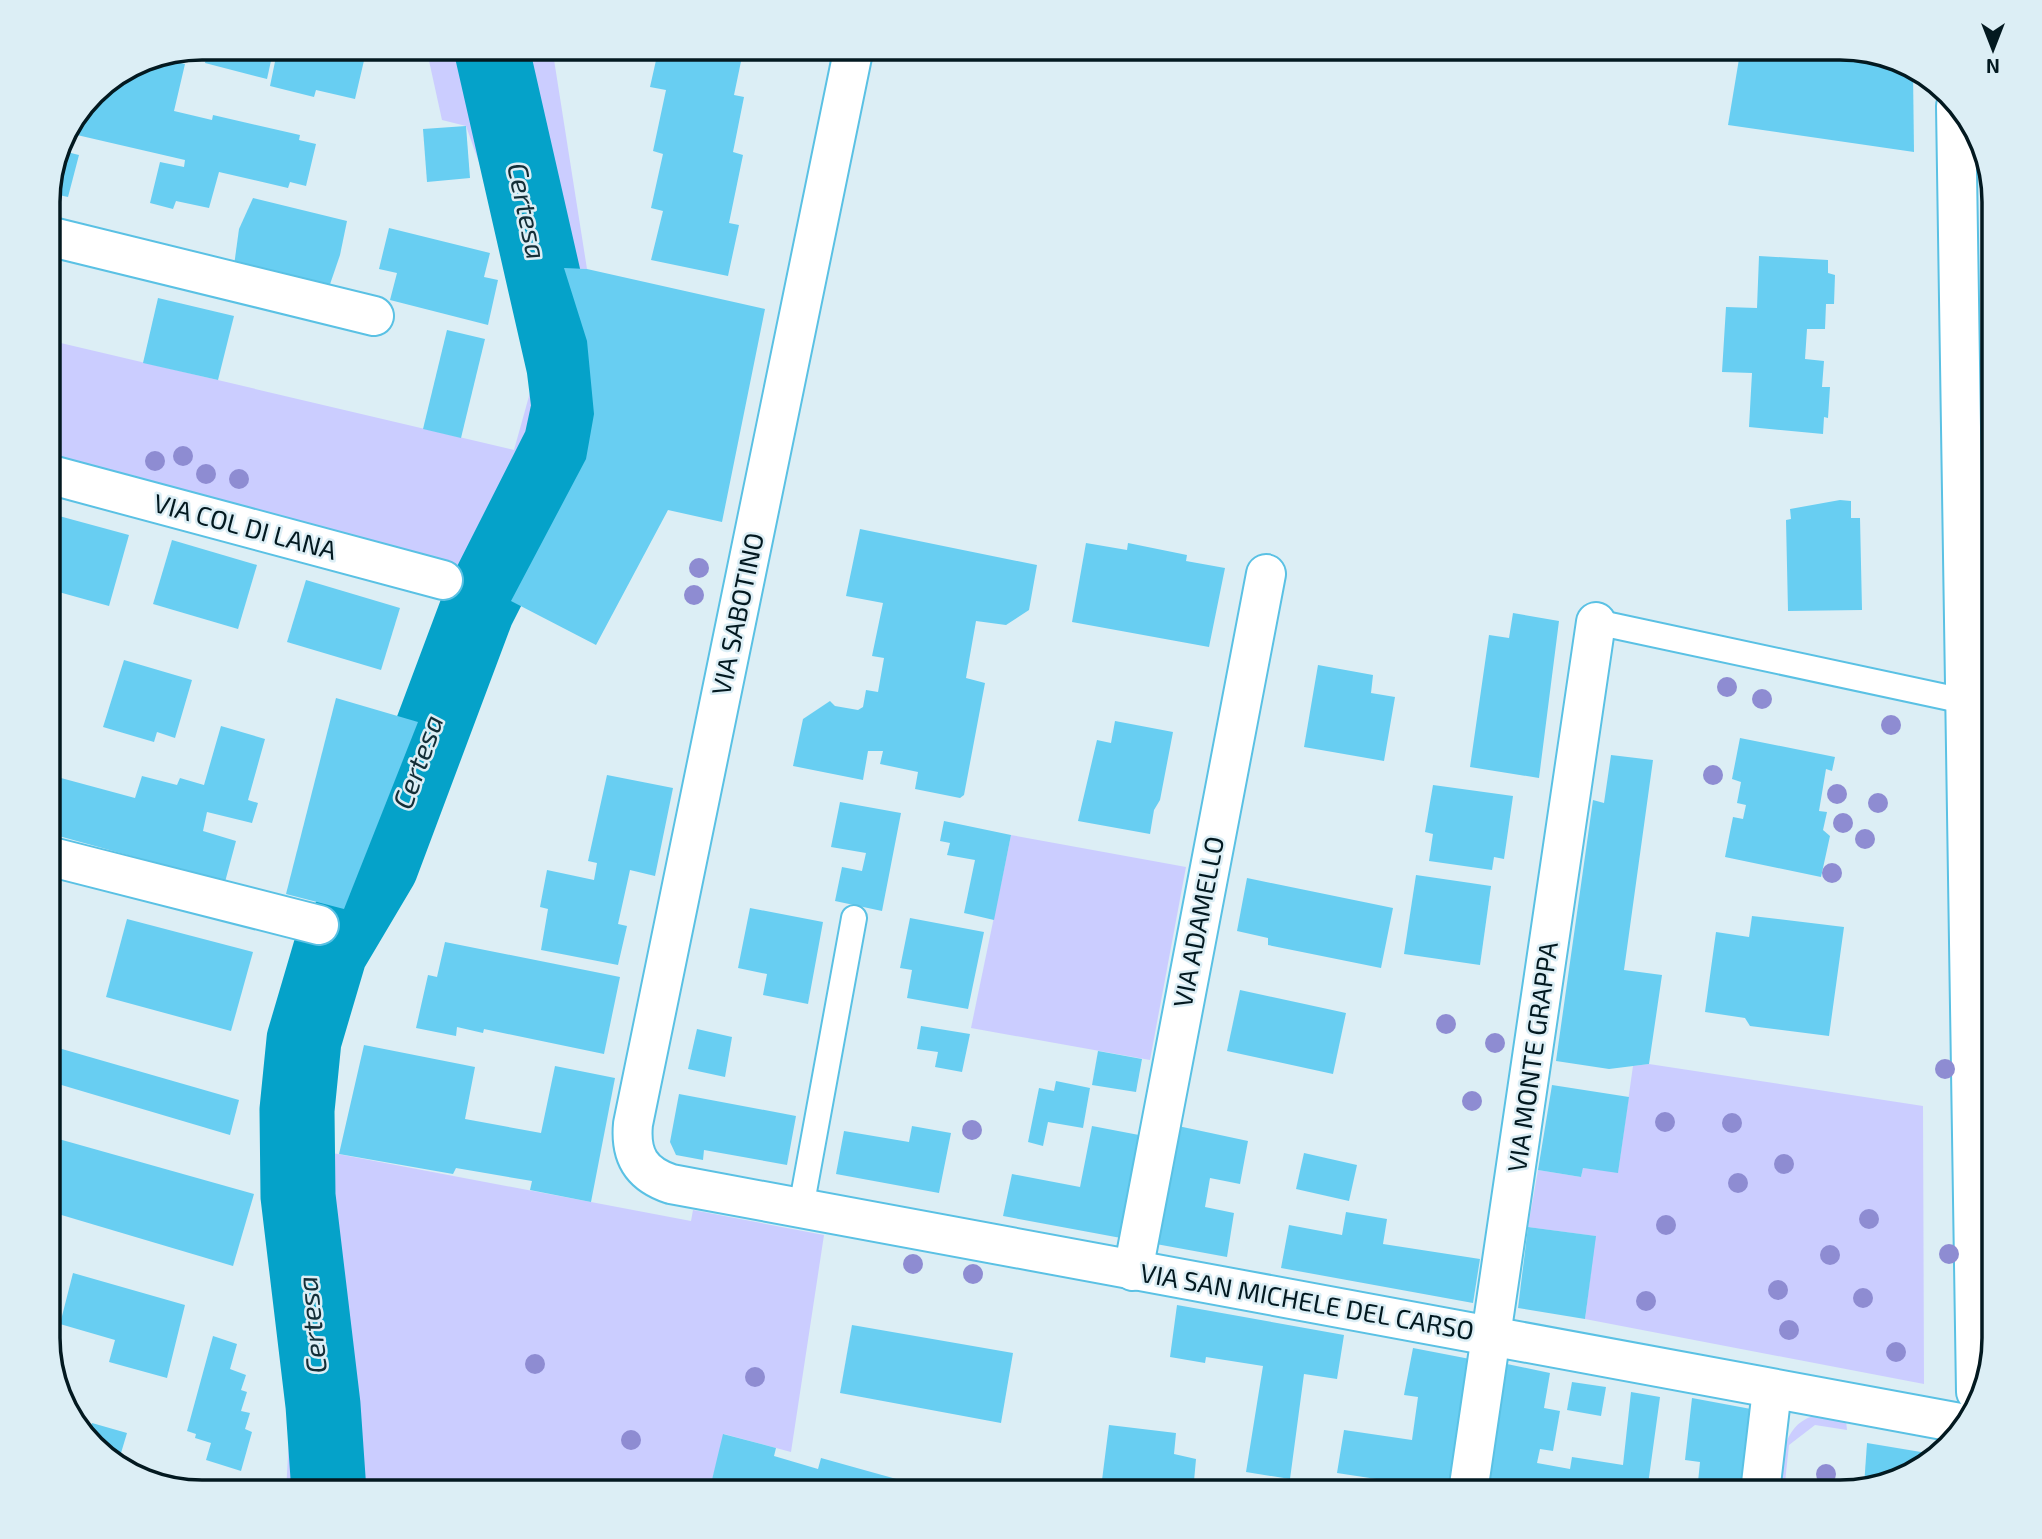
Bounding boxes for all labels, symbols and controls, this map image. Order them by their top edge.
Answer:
north arrow [1958,14,2028,84]
text: N [1986,55,2000,78]
water label: Certesa [501,159,555,262]
street label: VIA COL DI LANA [150,486,340,565]
street label: VIA SABOTINO [704,530,769,698]
water label: Certesa [384,710,450,813]
street label: VIA ADAMELLO [1166,833,1229,1010]
street label: VIA MONTE GRAPPA [1500,940,1563,1174]
street label: VIA SAN MICHELE DEL CARSO [1138,1256,1477,1345]
water label: Certesa [289,1275,333,1375]

